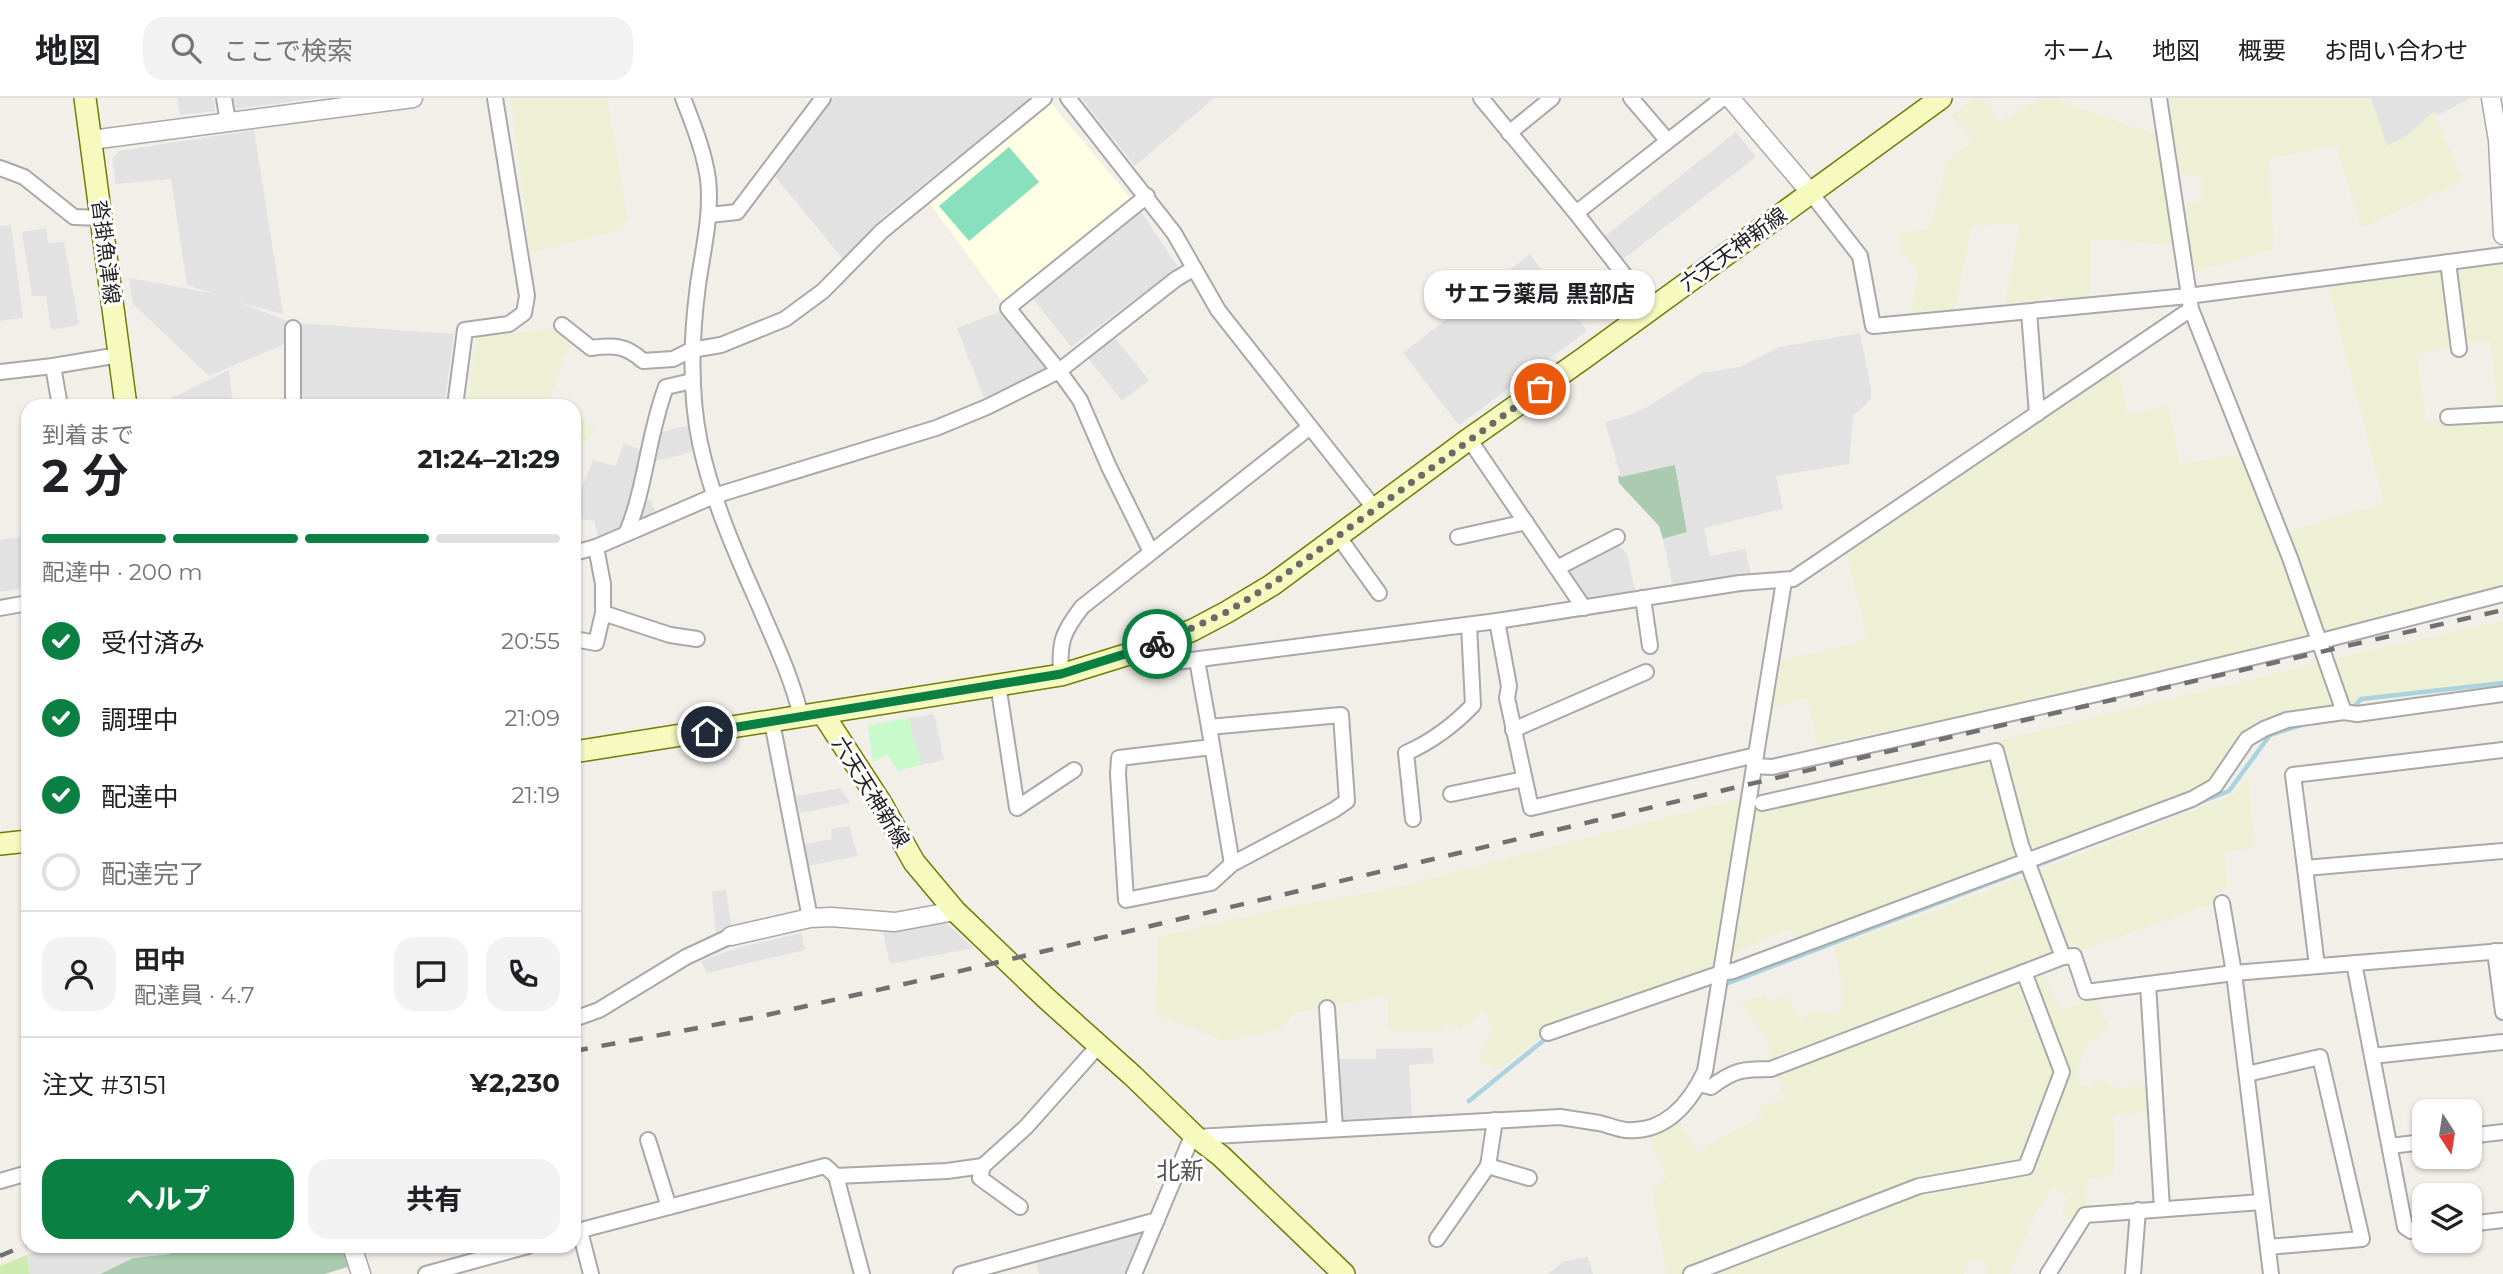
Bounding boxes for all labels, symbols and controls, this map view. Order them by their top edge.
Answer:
search box [143,17,633,80]
icon: search [167,29,205,67]
text: 地図 [35,30,101,70]
text: ここで検索 [223,35,353,67]
text: ホーム [2043,36,2114,65]
text: 地図 [2152,36,2200,65]
text: 概要 [2238,36,2286,65]
text: お問い合わせ [2324,36,2468,65]
street label: 沓掛魚津線 [87,198,125,306]
street label: 六天天神新線 [1675,202,1791,296]
callout: サエラ薬局 黒部店 [1424,270,1656,319]
text: サエラ薬局 黒部店 [1444,280,1635,308]
pin [1510,359,1570,419]
icon: bag [1521,370,1559,408]
text: 到着まで [42,421,134,449]
text: 21:24–21:29 [418,443,560,475]
text: 2 分 [42,447,128,504]
text: 配達中 · 200 m [42,558,203,586]
courier [1122,609,1192,679]
icon: check [42,622,80,660]
icon: bike [1138,625,1176,663]
text: 受付済み [101,627,205,659]
text: 20:55 [501,627,560,655]
icon: check [42,699,80,737]
pin [677,702,737,762]
text: 調理中 [101,704,179,736]
text: 21:09 [505,704,560,732]
icon: home [688,713,726,751]
street label: 六天天神新線 [827,732,915,852]
icon: check [42,776,80,814]
text: 配達中 [101,781,179,813]
text: 21:19 [511,781,560,809]
text: 配達完了 [101,858,205,890]
button: person [42,937,116,1011]
button: chat [394,937,468,1011]
button: phone [486,937,560,1011]
text: 田中 [134,944,186,976]
text: 配達員 · 4.7 [134,981,255,1009]
text: ¥2,230 [470,1067,560,1099]
text: 注文 #3151 [42,1069,167,1101]
north arrow [2412,1099,2482,1169]
map controls [2412,1099,2482,1253]
district label: 北新 [1156,1156,1204,1185]
button: ヘルプ [42,1159,294,1239]
button: 共有 [308,1159,560,1239]
button: layers [2412,1183,2482,1253]

